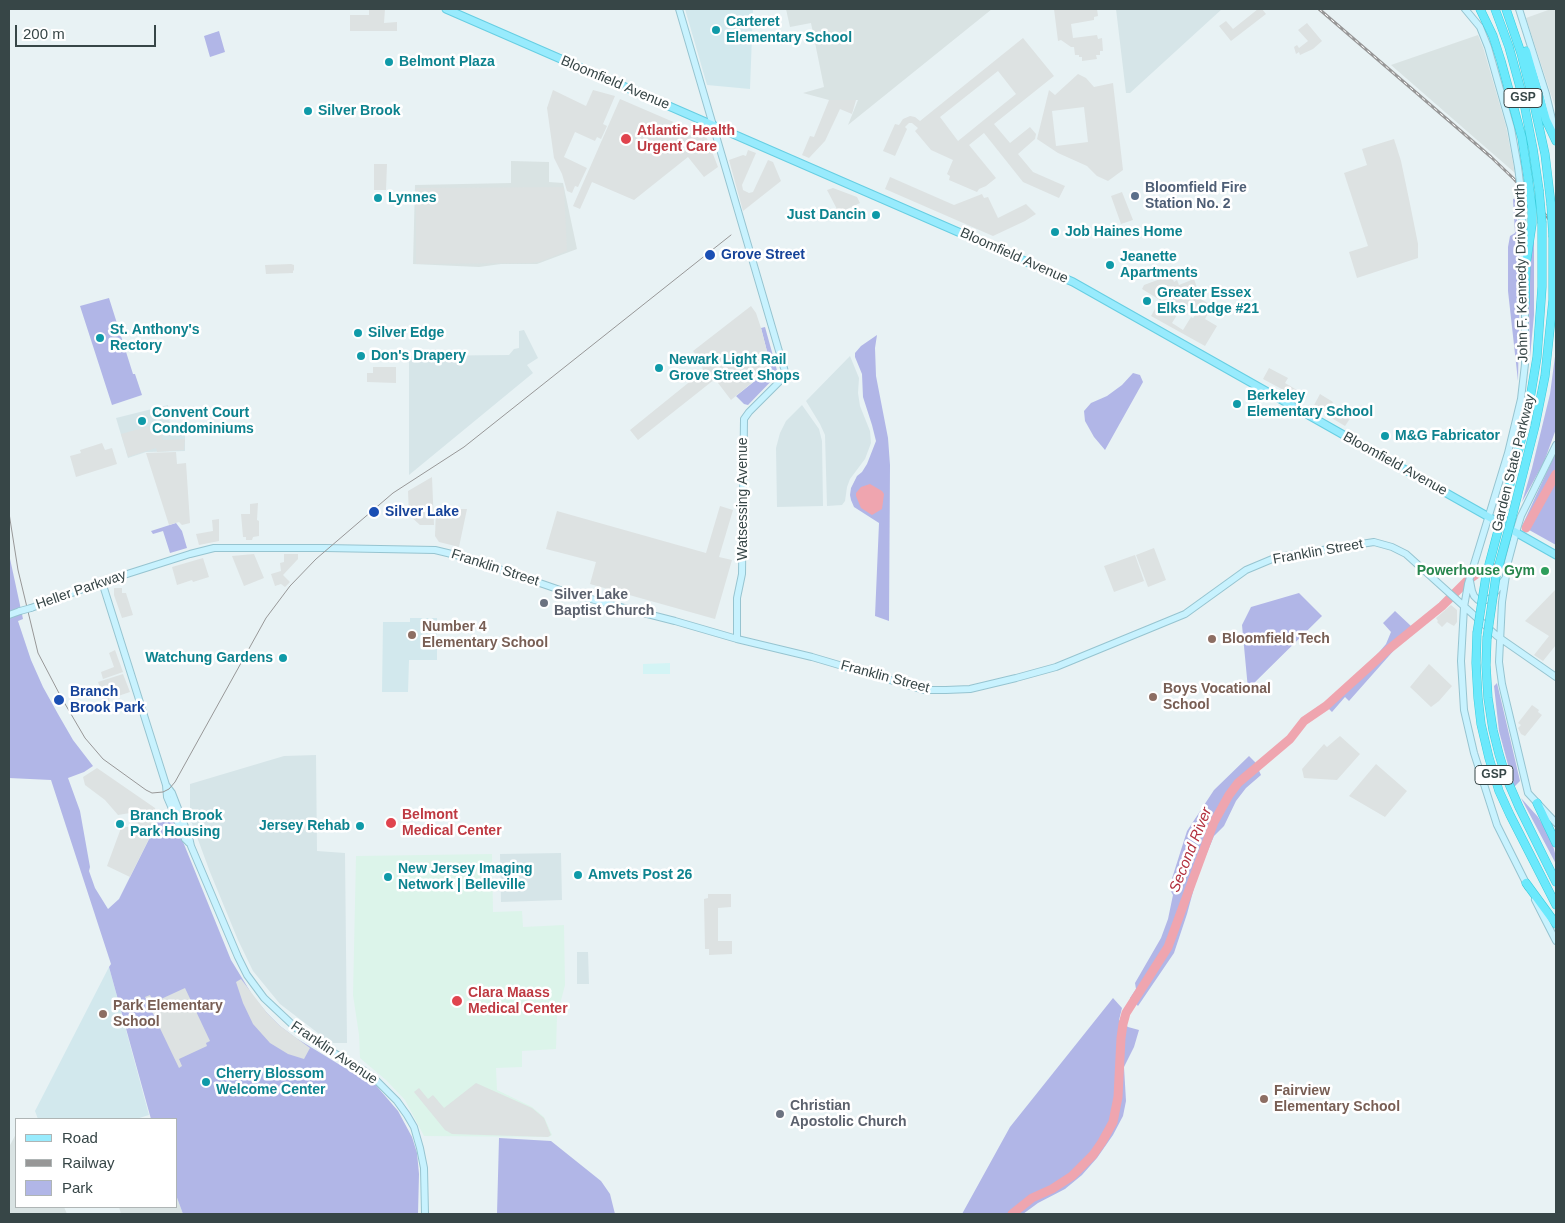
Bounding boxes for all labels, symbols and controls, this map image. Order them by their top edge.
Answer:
place label: Carteret Elementary School [726,14,852,46]
scale bar [18,15,159,47]
marker: Carteret Elementary School [710,24,722,36]
text: 200 m [23,25,65,42]
street label: Bloomfield Avenue [558,53,672,113]
place label: Belmont Plaza [399,54,495,70]
marker: Belmont Plaza [383,56,395,68]
road number: GSP [1504,89,1542,108]
place label: Silver Brook [318,103,400,119]
marker: Silver Brook [302,105,314,117]
place label: Atlantic Health Urgent Care [637,123,735,156]
marker: Atlantic Health Urgent Care [619,132,633,146]
place label: Bloomfield Fire Station No. 2 [1145,180,1247,212]
street label: John F. Kennedy Drive North [1512,183,1532,363]
place label: Lynnes [388,190,436,206]
marker: Bloomfield Fire Station No. 2 [1129,190,1141,202]
marker: Lynnes [372,192,384,204]
place label: Just Dancin [787,207,866,223]
marker: Just Dancin [870,209,882,221]
place label: Job Haines Home [1065,224,1182,240]
street label: Bloomfield Avenue [957,225,1071,287]
marker: Job Haines Home [1049,226,1061,238]
place label: Grove Street [721,247,805,263]
marker: Grove Street [703,248,717,262]
place label: Jeanette Apartments [1120,249,1198,282]
marker: Jeanette Apartments [1104,259,1116,271]
place label: Greater Essex Elks Lodge #21 [1157,285,1259,318]
marker: Greater Essex Elks Lodge #21 [1141,295,1153,307]
place label: St. Anthony's Rectory [110,322,200,354]
place label: Silver Edge [368,325,444,341]
marker: Silver Edge [352,327,364,339]
marker: St. Anthony's Rectory [94,332,106,344]
place label: Don's Drapery [371,348,466,364]
marker: Don's Drapery [355,350,367,362]
place label: Newark Light Rail Grove Street Shops [669,352,800,384]
marker: Newark Light Rail Grove Street Shops [653,362,665,374]
place label: Berkeley Elementary School [1247,388,1373,421]
street label: Garden State Parkway [1489,393,1539,533]
marker: Berkeley Elementary School [1231,398,1243,410]
place label: Convent Court Condominiums [152,405,254,438]
marker: Convent Court Condominiums [136,415,148,427]
street label: Bloomfield Avenue [1340,428,1450,500]
place label: M&G Fabricator [1395,428,1500,444]
marker: M&G Fabricator [1379,430,1391,442]
street label: Watsessing Avenue [735,438,751,560]
place label: Silver Lake [385,504,459,520]
marker: Silver Lake [367,505,381,519]
street label: Franklin Street [1272,536,1364,568]
street label: Franklin Street [449,546,541,590]
place label: Powerhouse Gym [1417,563,1535,579]
marker: Powerhouse Gym [1539,565,1551,577]
street label: Heller Parkway [34,567,128,613]
place label: Silver Lake Baptist Church [554,587,654,620]
marker: Silver Lake Baptist Church [538,597,550,609]
place label: Number 4 Elementary School [422,619,548,652]
marker: Number 4 Elementary School [406,629,418,641]
place label: Bloomfield Tech [1222,631,1330,647]
marker: Bloomfield Tech [1206,633,1218,645]
place label: Watchung Gardens [145,650,273,666]
marker: Watchung Gardens [277,652,289,664]
street label: Franklin Street [839,657,931,697]
place label: Boys Vocational School [1163,681,1271,714]
place label: Branch Brook Park [70,684,145,716]
marker: Boys Vocational School [1147,691,1159,703]
marker: Branch Brook Park [52,693,66,707]
road number: GSP [1475,766,1513,784]
water label: Second River [1166,805,1216,895]
place label: Belmont Medical Center [402,807,502,840]
place label: Branch Brook Park Housing [130,808,223,840]
marker: Belmont Medical Center [384,816,398,830]
marker: Branch Brook Park Housing [114,818,126,830]
place label: Jersey Rehab [259,818,350,834]
marker: Jersey Rehab [354,820,366,832]
place label: New Jersey Imaging Network | Belleville [398,861,533,894]
place label: Amvets Post 26 [588,867,692,883]
marker: Amvets Post 26 [572,869,584,881]
marker: New Jersey Imaging Network | Belleville [382,871,394,883]
place label: Clara Maass Medical Center [468,985,568,1018]
marker: Clara Maass Medical Center [450,994,464,1008]
place label: Park Elementary School [113,998,223,1030]
marker: Park Elementary School [97,1008,109,1020]
street label: Franklin Avenue [287,1018,381,1088]
place label: Cherry Blossom Welcome Center [216,1066,325,1098]
marker: Cherry Blossom Welcome Center [200,1076,212,1088]
place label: Fairview Elementary School [1274,1083,1400,1116]
marker: Fairview Elementary School [1258,1093,1270,1105]
place label: Christian Apostolic Church [790,1098,907,1130]
marker: Christian Apostolic Church [774,1108,786,1120]
legend [15,1118,178,1208]
text: Road [62,1129,98,1146]
text: Railway [62,1154,115,1171]
text: Park [62,1179,93,1196]

